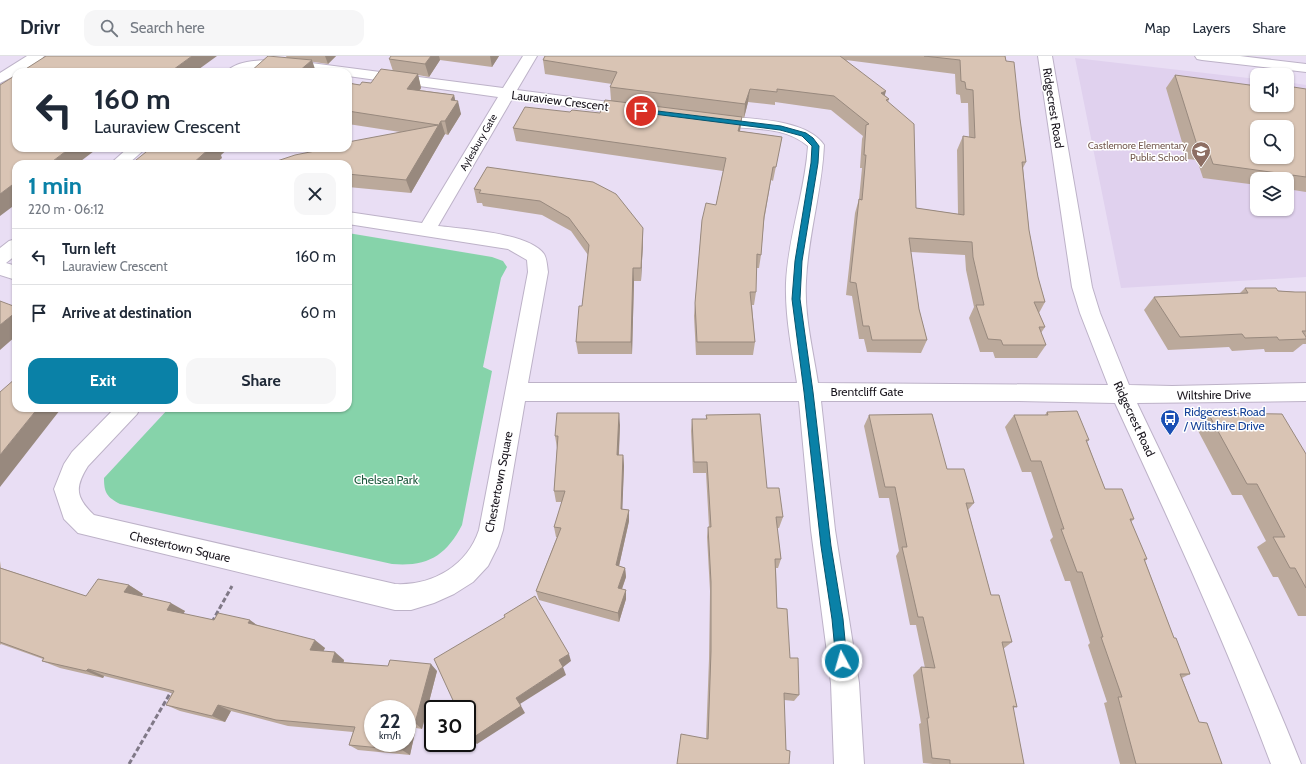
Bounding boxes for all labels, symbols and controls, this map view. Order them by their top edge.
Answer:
search box [84,10,364,46]
text: Drivr [20,16,60,39]
icon: search [98,17,120,39]
text: Search here [130,19,205,37]
text: Map [1145,19,1170,37]
text: Layers [1192,19,1230,37]
text: Share [1252,19,1286,37]
street label: Ridgecrest Road [1040,67,1067,149]
map controls [1250,68,1294,216]
button: sound [1250,68,1294,112]
text: 160 m [94,82,170,116]
icon: left [28,84,80,136]
street label: Lauraview Crescent [511,87,609,114]
pin [624,94,658,128]
icon: arrive [630,100,652,122]
street label: Aylesbury Gate [457,111,500,173]
text: Lauraview Crescent [94,116,240,138]
button: search [1250,120,1294,164]
place label: Castlemore Elementary Public School [1088,139,1188,164]
school or university icon: Castlemore Elementary Public School [1190,140,1212,168]
text: 1 min [28,171,82,200]
button: layers [1250,172,1294,216]
button: close [294,173,336,215]
text: 220 m · 06:12 [28,201,104,217]
text: Turn left [62,240,116,258]
icon: left [28,246,50,268]
text: 160 m [296,248,336,266]
text: Lauraview Crescent [62,258,168,274]
icon: arrive [28,302,50,324]
text: Arrive at destination [62,304,192,322]
text: 60 m [300,304,336,322]
button: Exit [28,358,178,404]
button: Share [186,358,336,404]
street label: Ridgecrest Road [1110,379,1158,459]
street label: Brentcliff Gate [831,384,903,399]
street label: Wiltshire Drive [1177,386,1251,403]
place label: Ridgecrest Road / Wiltshire Drive [1183,404,1265,433]
bus stop icon: Ridgecrest Road / Wiltshire Drive [1159,408,1181,436]
street label: Chestertown Square [481,430,516,534]
park label: Chelsea Park [354,472,419,487]
street label: Chestertown Square [128,528,232,565]
position arrow [821,640,863,682]
speed limit sign: 30 [424,700,476,752]
text: 22 [379,709,401,733]
text: km/h [379,729,401,742]

